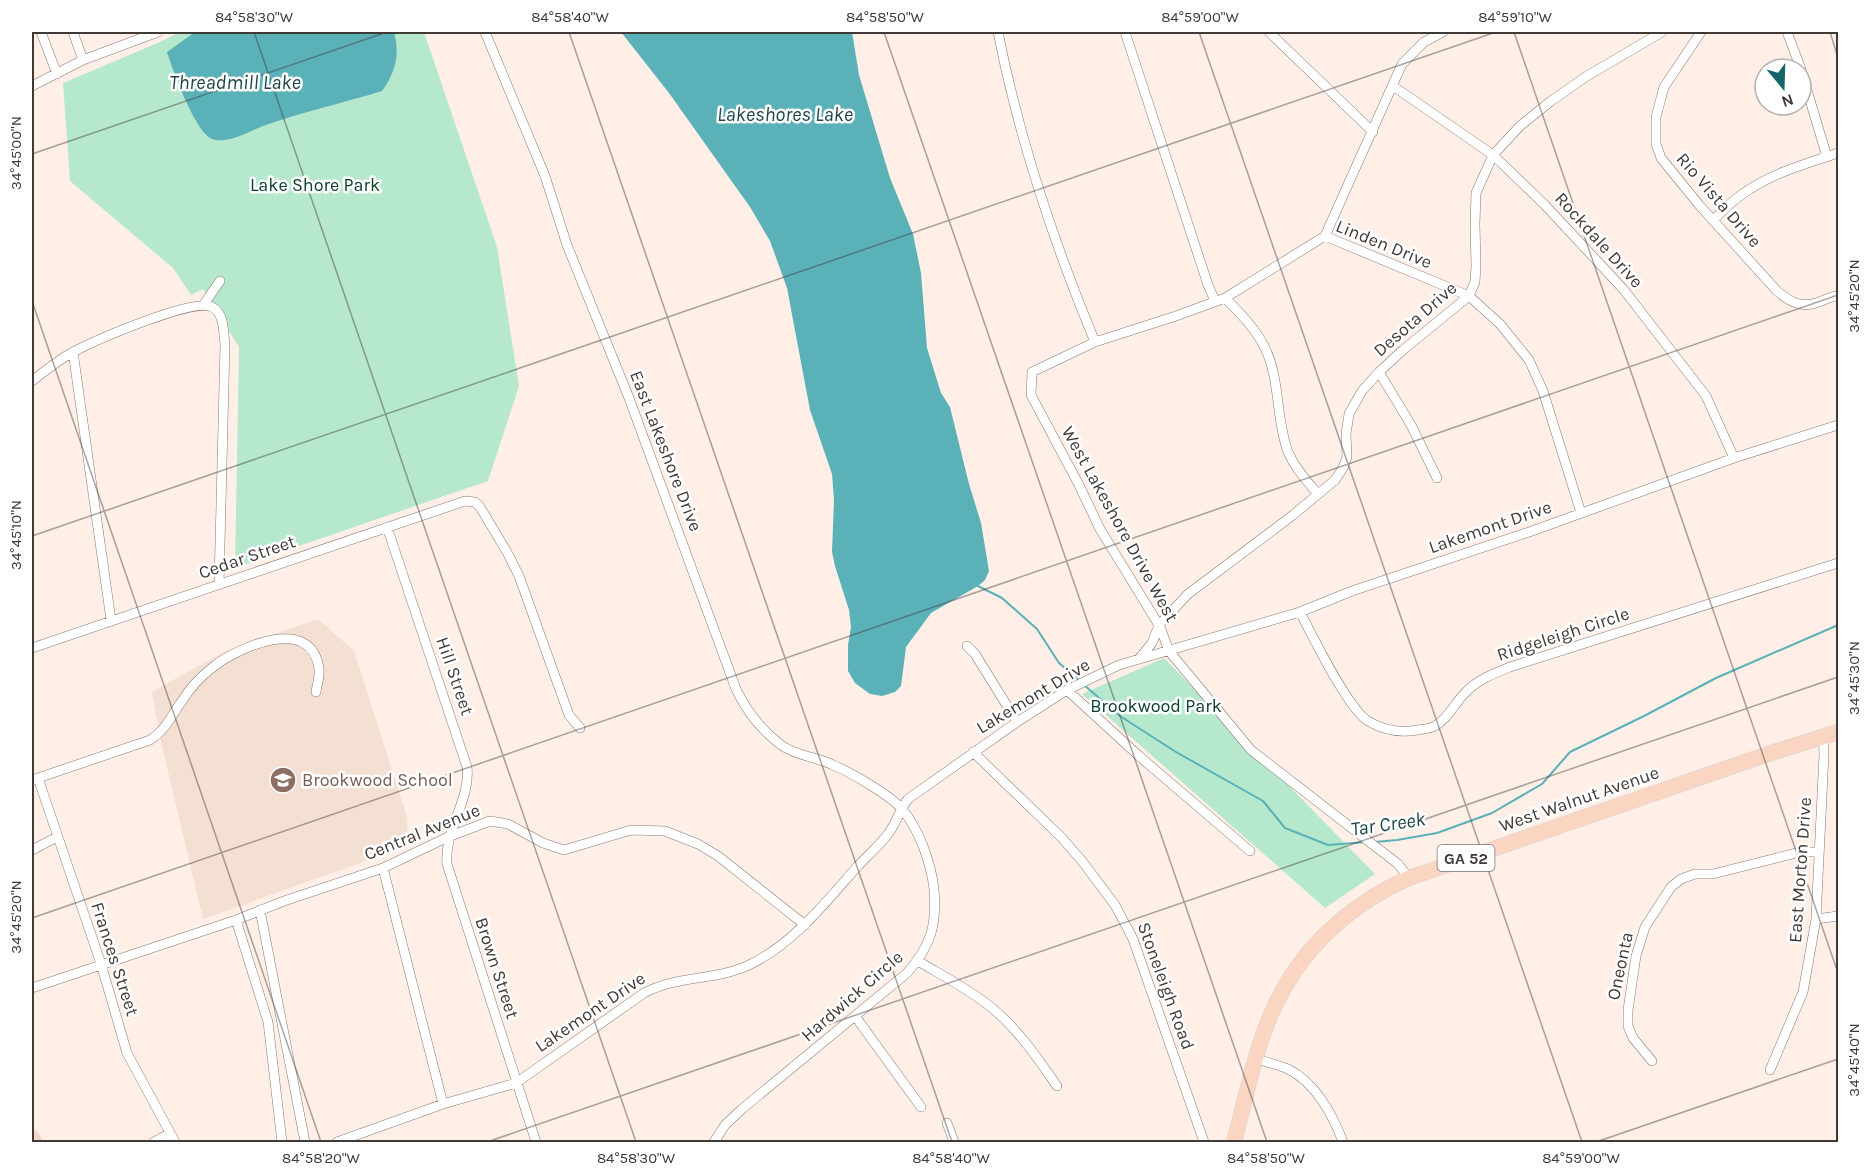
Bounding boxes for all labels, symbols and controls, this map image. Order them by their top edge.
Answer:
text: 84°58'30"W [215,8,294,26]
text: 84°58'40"W [531,8,609,26]
text: 84°58'50"W [846,8,924,26]
text: 84°59'00"W [1161,8,1239,26]
text: 84°59'10"W [1478,8,1552,26]
north arrow [1753,57,1813,117]
water label: Threadmill Lake [169,71,301,94]
text: N [1779,90,1796,112]
water label: Lakeshores Lake [717,103,853,126]
text: 34°45'00"N [7,116,25,190]
street label: Rio Vista Drive [1672,148,1766,252]
park label: Lake Shore Park [250,174,380,196]
street label: Rockdale Drive [1550,188,1648,292]
street label: Linden Drive [1333,215,1435,273]
text: 34°45'20"N [1845,259,1863,333]
street label: Desota Drive [1369,277,1461,361]
street label: East Lakeshore Drive [625,367,707,535]
street label: West Lakeshore Drive West [1057,422,1183,626]
street label: Lakemont Drive [1426,496,1554,558]
text: 34°45'10"N [7,500,25,570]
street label: Cedar Street [196,530,299,584]
street label: Ridgeleigh Circle [1494,602,1632,666]
street label: Hill Street [431,634,479,718]
text: 34°45'30"N [1845,641,1863,715]
street label: Lakemont Drive [972,654,1094,738]
park label: Brookwood Park [1090,695,1222,717]
street label: West Walnut Avenue [1496,761,1662,837]
school or university icon: Brookwood School [268,765,298,795]
place label: Brookwood School [302,769,453,791]
street label: East Morton Drive [1784,796,1816,944]
street label: Central Avenue [361,799,483,865]
water label: Tar Creek [1349,807,1428,841]
road number: GA 52 [1438,845,1494,871]
text: 34°45'20"N [7,880,25,954]
street label: Frances Street [86,899,144,1019]
street label: Brown Street [470,915,524,1022]
street label: Stoneleigh Road [1133,919,1199,1053]
street label: Oneonta [1602,930,1638,1002]
street label: Hardwick Circle [797,946,907,1046]
street label: Lakemont Drive [531,967,649,1057]
text: 34°45'40"N [1845,1023,1863,1097]
text: 84°58'20"W [282,1149,361,1167]
text: 84°58'30"W [597,1149,676,1167]
text: 84°58'40"W [912,1149,990,1167]
text: 84°58'50"W [1227,1149,1305,1167]
text: 84°59'00"W [1542,1149,1620,1167]

